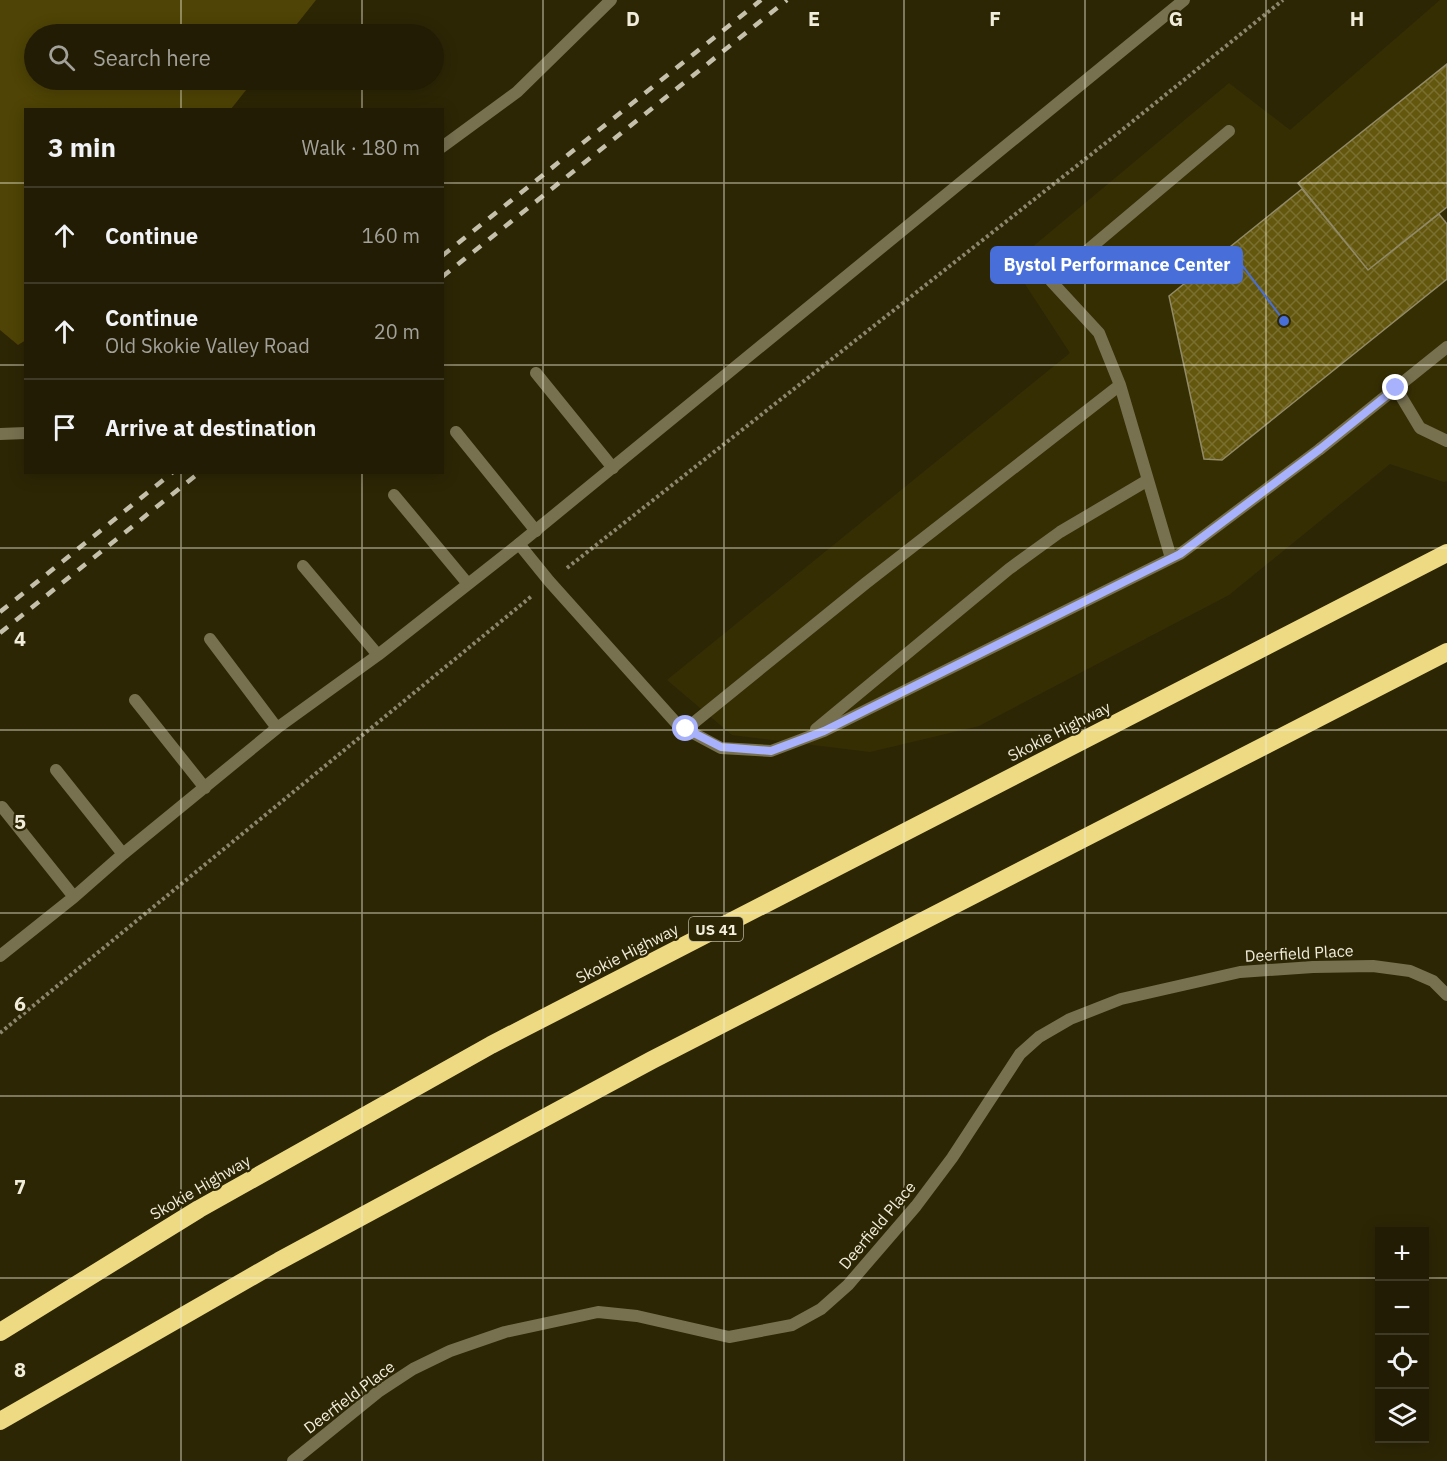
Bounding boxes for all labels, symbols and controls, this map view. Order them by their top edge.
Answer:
text: D [626,5,640,32]
text: E [808,5,820,32]
text: F [989,5,1001,32]
text: G [1169,5,1183,32]
text: H [1350,5,1364,32]
search box [24,24,444,90]
icon: search [45,41,78,74]
text: Search here [93,43,211,72]
text: 3 min [48,130,116,164]
text: Walk · 180 m [302,134,420,161]
icon: ahead [48,219,81,252]
text: Continue [105,221,198,250]
text: 160 m [362,222,420,249]
callout: Bystol Performance Center [991,247,1242,283]
text: Bystol Performance Center [1003,253,1231,276]
text: Continue [105,303,198,332]
icon: ahead [48,315,81,348]
text: 20 m [374,318,420,345]
text: Old Skokie Valley Road [105,332,310,359]
route end [1382,374,1408,400]
icon: arrive [48,411,81,444]
text: Arrive at destination [105,413,316,442]
text: 4 [14,625,26,652]
street label: Skokie Highway [1004,696,1114,766]
route start [672,715,698,741]
text: 5 [14,808,26,835]
road number: US 41 [689,917,743,941]
street label: Skokie Highway [572,918,682,988]
street label: Deerfield Place [1244,940,1354,966]
text: 6 [14,990,26,1017]
street label: Skokie Highway [146,1150,254,1224]
text: 7 [14,1173,26,1200]
street label: Deerfield Place [834,1177,920,1273]
map controls [1375,1227,1429,1443]
button: + [1375,1227,1429,1281]
button: − [1375,1281,1429,1335]
button: locate [1375,1335,1429,1389]
text: 8 [14,1356,26,1383]
street label: Deerfield Place [300,1356,399,1438]
button: layers [1375,1389,1429,1443]

